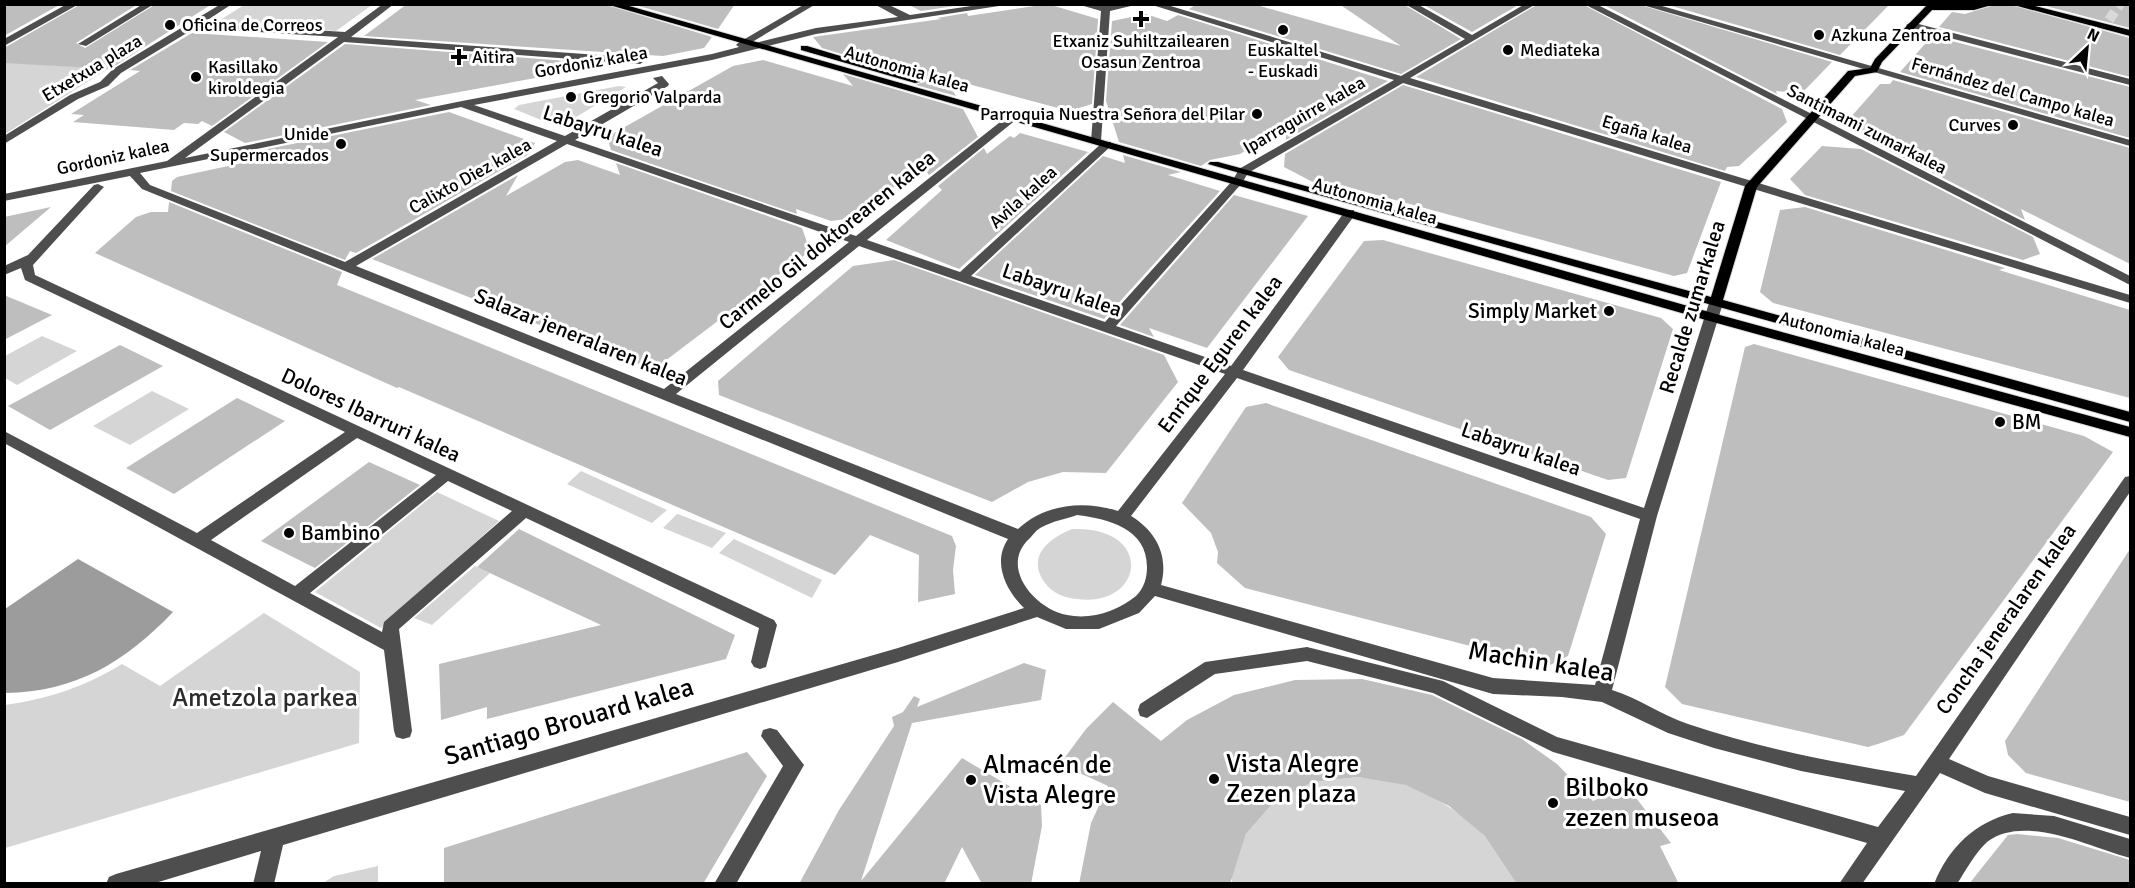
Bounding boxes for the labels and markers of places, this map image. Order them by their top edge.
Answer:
marker: Etxaniz Suhiltzailearen Osasun Zentroa [1132,10,1150,28]
place label: Oficina de Correos [182,14,323,36]
marker: Oficina de Correos [163,18,177,32]
marker: Euskaltel - Euskadi [1276,23,1290,37]
place label: Azkuna Zentroa [1831,24,1951,46]
marker: Azkuna Zentroa [1812,28,1826,42]
place label: Etxaniz Suhiltzailearen Osasun Zentroa [1052,30,1230,73]
place label: Euskaltel - Euskadi [1247,39,1319,82]
place label: Mediateka [1520,39,1600,61]
marker: Mediateka [1501,43,1515,57]
place label: Aitira [472,46,515,68]
marker: Aitira [450,48,468,66]
place label: Kasillako kiroldegia [208,56,285,99]
marker: Kasillako kiroldegia [189,70,203,84]
place label: Gregorio Valparda [583,86,722,108]
marker: Gregorio Valparda [564,90,578,104]
place label: Parroquia Nuestra Señora del Pilar [980,103,1245,125]
marker: Parroquia Nuestra Señora del Pilar [1250,107,1264,121]
place label: Curves [1948,114,2001,136]
marker: Curves [2006,118,2020,132]
place label: Unide Supermercados [210,123,329,166]
marker: Unide Supermercados [334,137,348,151]
place label: Simply Market [1468,298,1597,324]
marker: Simply Market [1602,304,1616,318]
place label: BM [2012,409,2042,435]
marker: BM [1993,415,2007,429]
place label: Bambino [301,520,380,546]
marker: Bambino [282,526,296,540]
place label: Vista Alegre Zezen plaza [1226,748,1359,810]
place label: Almacén de Vista Alegre [983,749,1116,811]
marker: Vista Alegre Zezen plaza [1207,772,1221,786]
place label: Bilboko zezen museoa [1565,772,1719,834]
marker: Almacén de Vista Alegre [964,773,978,787]
marker: Bilboko zezen museoa [1546,796,1560,810]

